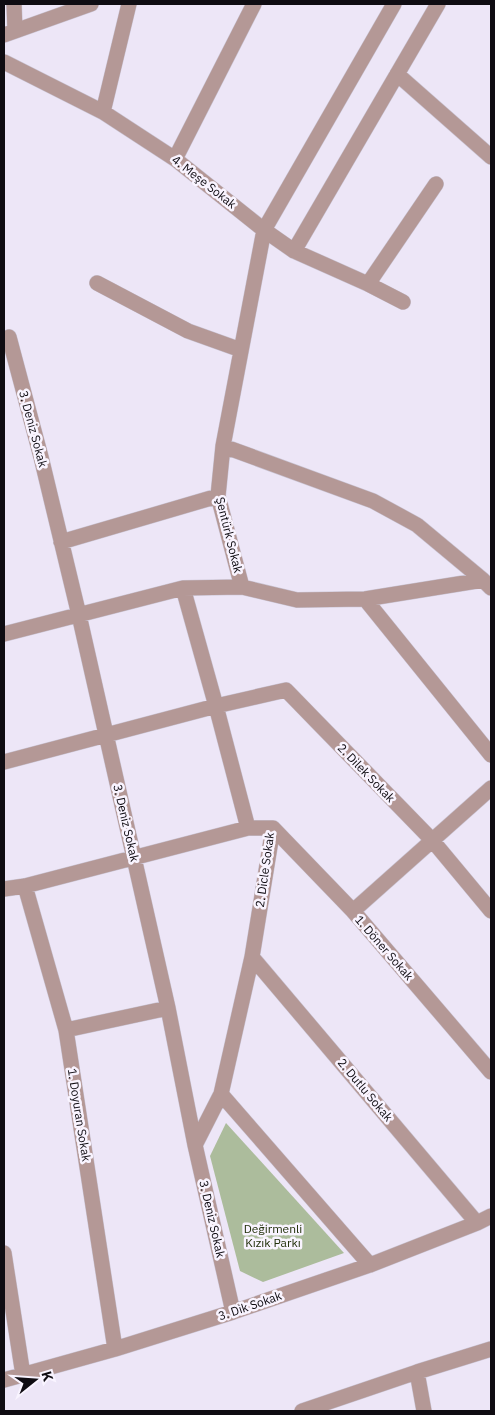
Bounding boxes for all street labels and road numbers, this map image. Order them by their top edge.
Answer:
street label: 4. Meşe Sokak [169,152,240,212]
street label: 3. Deniz Sokak [16,389,51,470]
street label: Şentürk Sokak [213,495,246,575]
street label: 2. Dilek Sokak [335,740,399,806]
street label: 3. Deniz Sokak [110,783,143,864]
street label: 2. Dicle Sokak [252,831,277,908]
street label: 1. Döner Sokak [352,912,417,984]
street label: 2. Dutlu Sokak [335,1055,397,1125]
street label: 1. Doyuran Sokak [65,1067,94,1163]
street label: 3. Deniz Sokak [196,1179,229,1260]
street label: 3. Dik Sokak [216,1287,284,1323]

